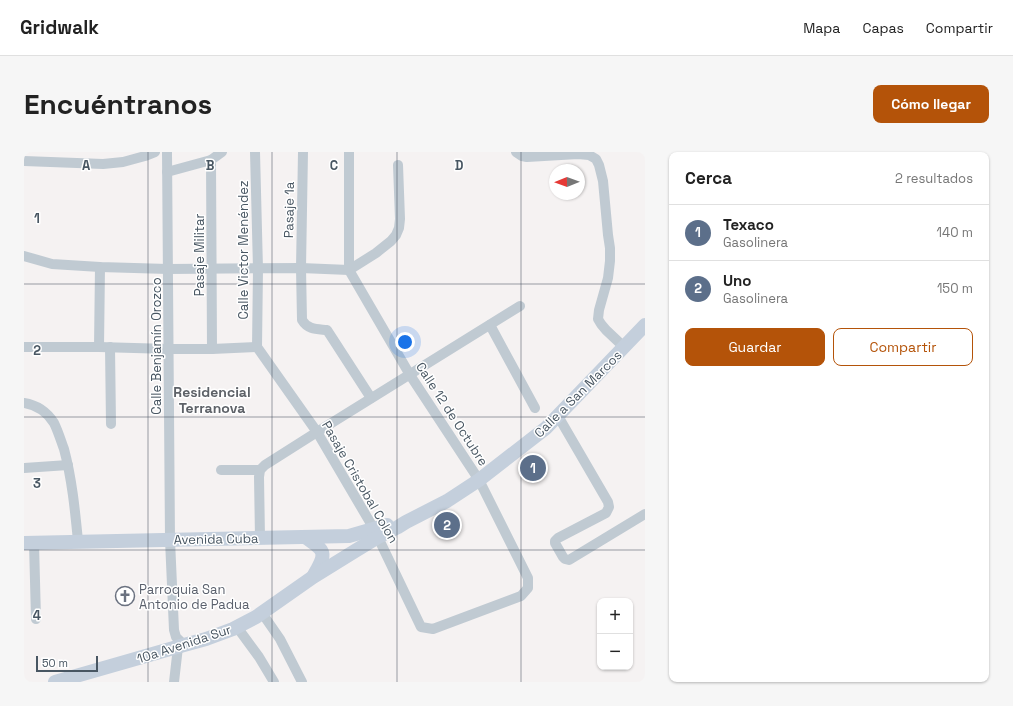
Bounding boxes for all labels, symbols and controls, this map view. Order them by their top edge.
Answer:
text: Gridwalk [20,15,99,40]
text: Mapa [803,19,840,37]
text: Capas [862,19,904,37]
text: Compartir [926,19,993,37]
button: Cómo llegar [873,85,989,123]
text: Encuéntranos [24,86,212,122]
text: A [82,157,91,174]
text: B [206,157,215,174]
text: C [330,157,338,174]
text: D [455,157,464,174]
north arrow [549,164,585,200]
text: Cerca [685,167,732,189]
text: 2 resultados [895,170,973,187]
street label: Calle Victor Menéndez [235,180,252,320]
street label: Pasaje 1a [280,181,298,238]
text: 1 [34,210,40,227]
street label: Pasaje Militar [191,214,208,296]
text: Texaco [723,215,774,234]
text: 1 [695,224,701,241]
text: 140 m [937,224,973,241]
text: Gasolinera [723,234,788,251]
text: Uno [723,271,752,290]
street label: Calle Benjamín Orozco [148,277,165,415]
text: 2 [694,280,702,297]
text: 150 m [937,280,973,297]
text: Gasolinera [723,290,788,307]
button: Guardar [685,328,825,366]
button: Compartir [833,328,973,366]
your location [395,332,415,352]
text: 2 [33,342,41,359]
street label: Calle a San Marcos [531,347,625,441]
street label: Calle 12 de Octubre [412,359,492,469]
district label: Residencial Terranova [173,383,251,417]
street label: Pasaje Cristobal Colon [318,418,402,546]
pin: 1 [520,453,546,483]
text: 3 [33,475,41,492]
pin: 2 [434,510,460,540]
street label: Avenida Cuba [173,530,259,548]
place label: Parroquia San Antonio de Padua [139,581,250,613]
church icon: Parroquia San Antonio de Padua [114,585,136,607]
map controls [597,598,633,670]
button: + [597,598,633,634]
text: 4 [33,607,41,624]
street label: 10a Avenida Sur [135,621,233,667]
button: − [597,634,633,670]
scale bar [36,654,98,673]
text: 50 m [42,656,68,670]

